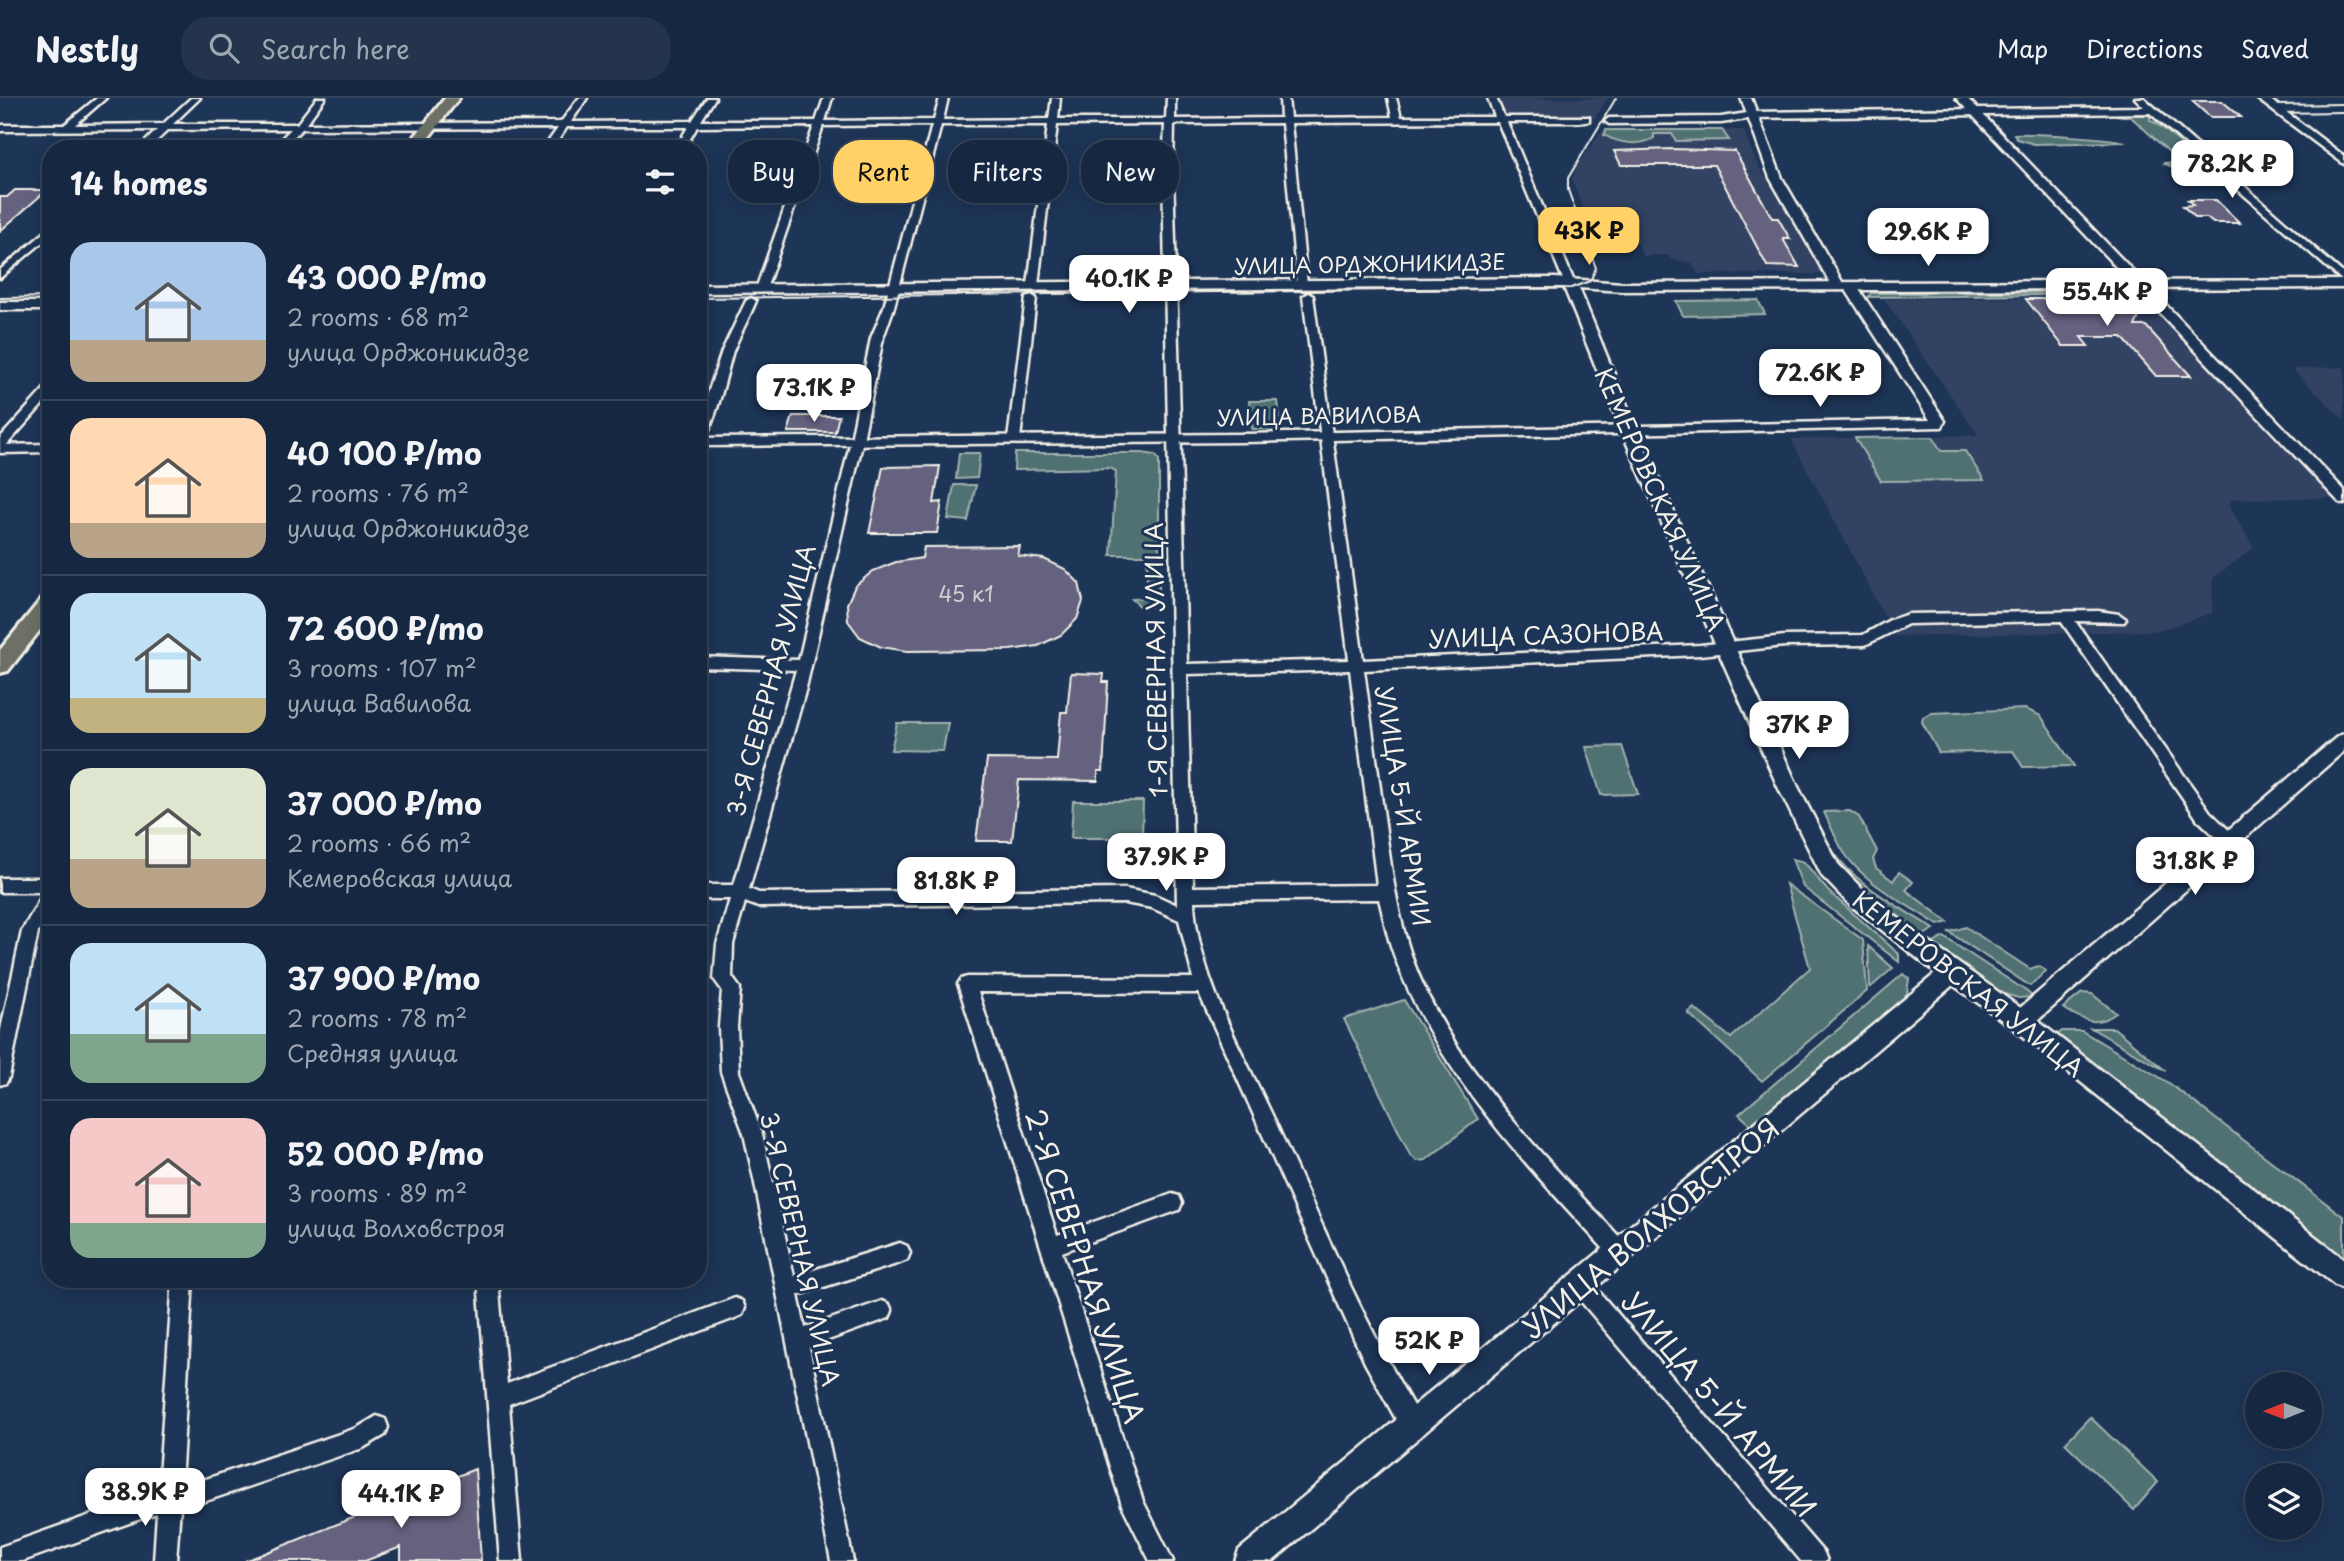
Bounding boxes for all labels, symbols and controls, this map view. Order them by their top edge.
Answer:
search box [181,17,671,80]
text: Nestly [35,23,139,73]
icon: search [205,29,243,67]
text: Search here [261,29,410,68]
text: Map [1997,30,2048,66]
text: Directions [2086,30,2203,66]
text: Saved [2241,30,2309,66]
chip: Buy [728,140,819,203]
chip: Rent [833,140,934,203]
chip: Filters [948,140,1067,203]
chip: New [1081,140,1179,203]
pin: 78.2K ₽ [2167,140,2297,200]
text: 78.2K ₽ [2187,145,2277,180]
text: 14 homes [70,160,208,205]
icon: filters [641,163,679,201]
pin: 43K ₽ [1540,208,1638,267]
pin: 29.6K ₽ [1863,208,1993,268]
text: 43K ₽ [1554,212,1624,247]
text: 29.6K ₽ [1884,213,1972,248]
street label: УЛИЦА ОРДЖОНИКИДЗЕ [1234,245,1506,281]
text: 43 000 ₽/mo [287,254,486,299]
pin: 40.1K ₽ [1064,256,1194,315]
text: 40.1K ₽ [1085,260,1173,295]
pin: 55.4K ₽ [2042,268,2172,328]
icon: home [126,270,210,354]
text: 55.4K ₽ [2062,273,2152,308]
text: 2 rooms · 68 m² [287,299,469,334]
text: улица Орджоникидзе [287,334,530,369]
pin: 72.6K ₽ [1755,350,1885,409]
text: 72.6K ₽ [1775,354,1865,389]
street label: КЕМЕРОВСКАЯ УЛИЦА [1587,362,1735,636]
pin: 73.1K ₽ [749,364,879,424]
text: 73.1K ₽ [773,369,855,404]
street label: УЛИЦА ВАВИЛОВА [1217,397,1421,433]
text: 40 100 ₽/mo [287,430,482,475]
icon: home [126,446,210,530]
text: 2 rooms · 76 m² [287,475,469,510]
text: улица Орджоникидзе [287,510,530,545]
street label: 1-Я СЕВЕРНАЯ УЛИЦА [1135,522,1175,798]
street label: 3-Я СЕВЕРНАЯ УЛИЦА [716,540,824,820]
house number: 45 к1 [938,577,994,609]
text: 72 600 ₽/mo [287,605,484,650]
street label: УЛИЦА САЗОНОВА [1428,612,1664,656]
icon: home [126,621,210,705]
text: 3 rooms · 107 m² [287,650,477,685]
street label: УЛИЦА 5-Й АРМИИ [1367,683,1441,929]
text: улица Вавилова [287,685,471,720]
pin: 37K ₽ [1750,702,1848,761]
text: 37K ₽ [1766,706,1832,741]
text: 37 000 ₽/mo [287,780,482,825]
icon: home [126,796,210,880]
text: 2 rooms · 66 m² [287,825,471,860]
pin: 37.9K ₽ [1101,834,1231,893]
text: 37.9K ₽ [1123,838,1209,873]
pin: 31.8K ₽ [2130,838,2260,897]
text: 31.8K ₽ [2152,842,2238,877]
pin: 81.8K ₽ [891,858,1021,917]
text: Кемеровская улица [287,860,512,895]
text: 81.8K ₽ [913,862,999,897]
street label: КЕМЕРОВСКАЯ УЛИЦА [1846,881,2092,1085]
text: 37 900 ₽/mo [287,955,480,1000]
icon: home [126,971,210,1055]
text: 2 rooms · 78 m² [287,1000,467,1035]
text: Средняя улица [287,1035,457,1070]
street label: 2-Я СЕВЕРНАЯ УЛИЦА [1015,1103,1157,1429]
street label: УЛИЦА ВОЛХОВСТРОЯ [1512,1106,1788,1348]
street label: 3-Я СЕВЕРНАЯ УЛИЦА [752,1108,850,1390]
text: 52 000 ₽/mo [287,1130,484,1175]
icon: home [126,1146,210,1230]
text: 3 rooms · 89 m² [287,1175,467,1210]
text: улица Волховстроя [287,1210,505,1245]
street label: УЛИЦА 5-Й АРМИИ [1612,1281,1828,1527]
pin: 52K ₽ [1380,1318,1478,1377]
text: 52K ₽ [1394,1322,1464,1357]
north arrow [2245,1372,2322,1449]
map controls [2245,1372,2322,1540]
button: layers [2245,1463,2322,1540]
pin: 38.9K ₽ [80,1468,210,1528]
pin: 44.1K ₽ [336,1470,466,1530]
text: 38.9K ₽ [101,1473,189,1508]
text: 44.1K ₽ [358,1475,444,1510]

